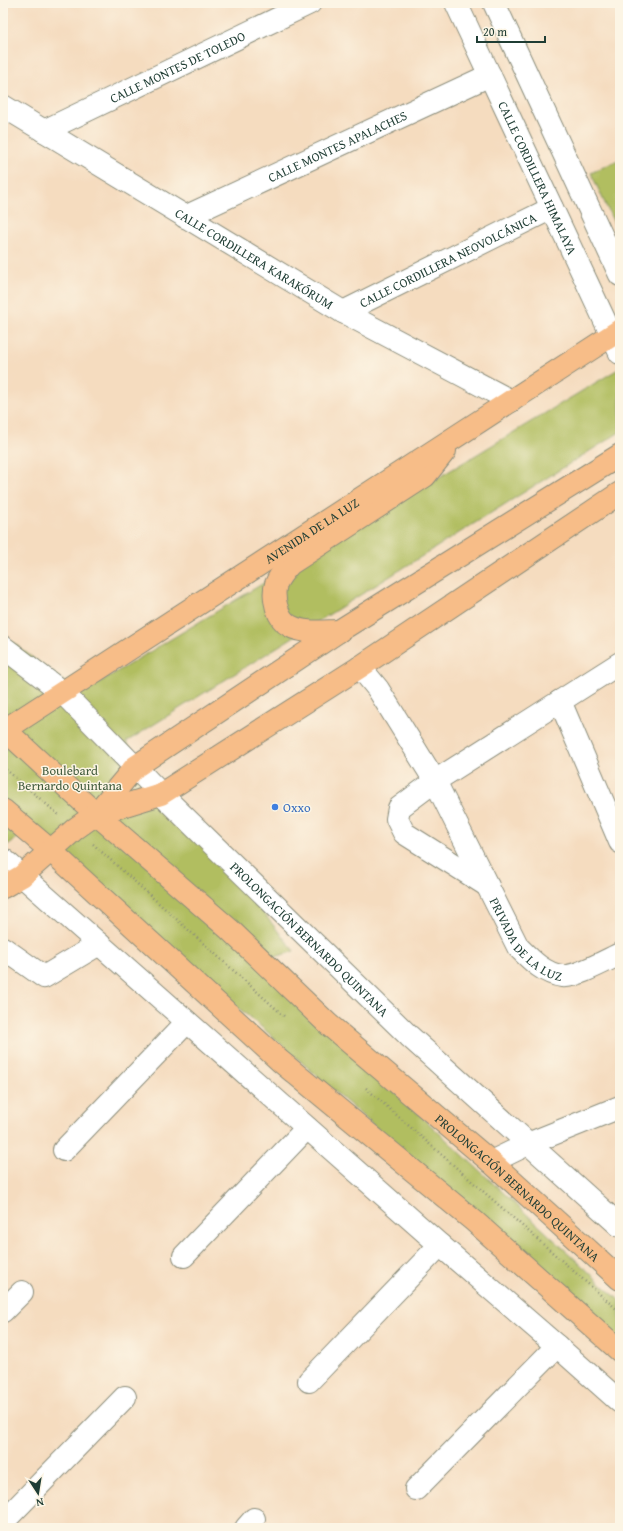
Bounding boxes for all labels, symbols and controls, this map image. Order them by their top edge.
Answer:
scale bar [477,18,545,44]
text: 20 m [483,23,507,40]
street label: CALLE MONTES DE TOLEDO [107,27,249,108]
street label: CALLE CORDILLERA HIMALAYA [493,98,582,258]
street label: CALLE MONTES APALACHES [265,106,410,187]
street label: CALLE CORDILLERA KARAKÓRUM [171,204,337,314]
street label: CALLE CORDILLERA NEOVOLCÁNICA [356,208,540,312]
street label: AVENIDA DE LA LUZ [261,493,363,569]
park label: Boulebard Bernardo Quintana [18,761,123,795]
place label: Oxxo [283,798,311,817]
marker: Oxxo [270,802,280,812]
street label: PROLONGACIÓN BERNARDO QUINTANA [226,858,393,1021]
street label: PRIVADA DE LA LUZ [485,894,564,986]
street label: PROLONGACIÓN BERNARDO QUINTANA [431,1110,604,1266]
north arrow [18,1473,58,1513]
text: N [34,1494,45,1512]

